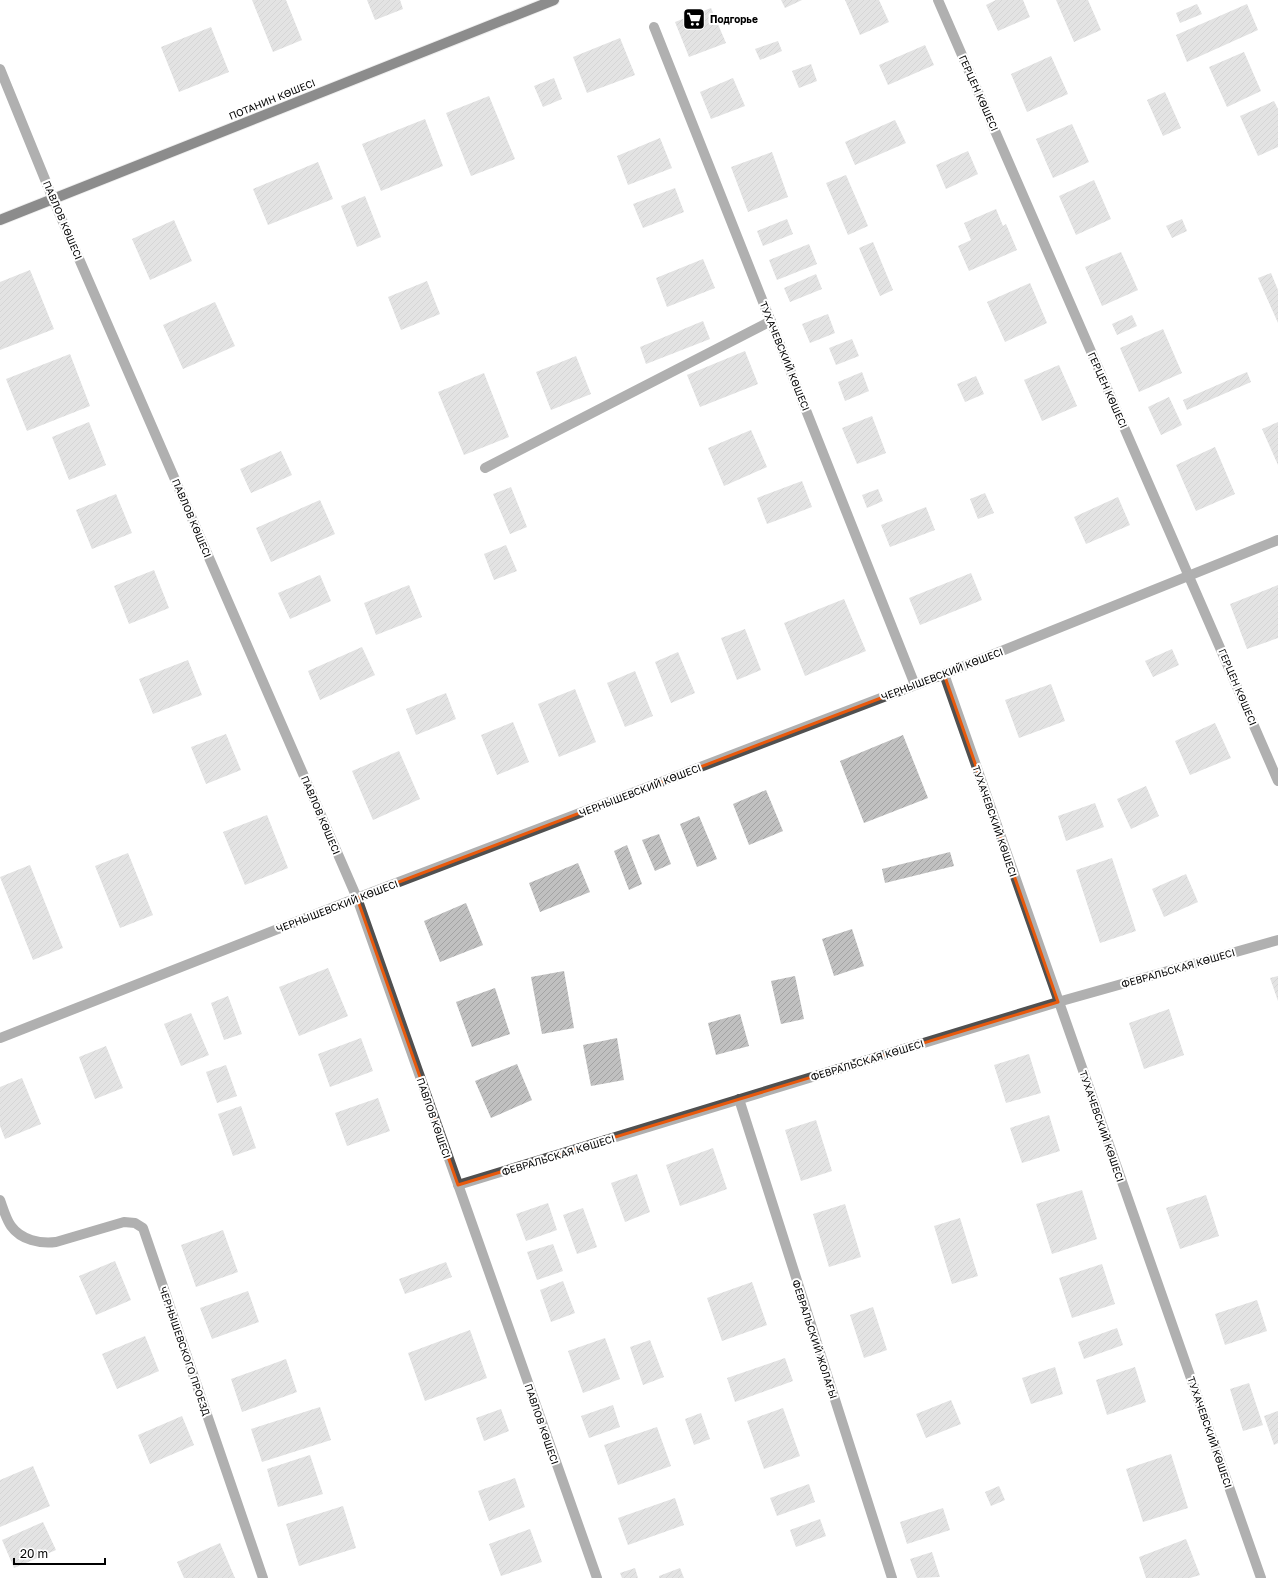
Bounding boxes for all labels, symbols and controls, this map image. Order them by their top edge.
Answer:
supermarket icon: Подгорье [681,6,707,32]
place label: Подгорье [710,13,758,25]
street label: ГЕРЦЕН КӨШЕСІ [957,53,1001,133]
street label: ПОТАНИН КӨШЕСІ [227,76,317,122]
street label: ПАВЛОВ КӨШЕСІ [41,179,85,261]
street label: ТУХАЧЕВСКИЙ КӨШЕСІ [758,300,812,412]
street label: ГЕРЦЕН КӨШЕСІ [1086,350,1130,430]
street label: ПАВЛОВ КӨШЕСІ [170,477,214,559]
street label: ЧЕРНЫШЕВСКИЙ КӨШЕСІ [879,645,1005,703]
street label: ГЕРЦЕН КӨШЕСІ [1216,647,1260,727]
street label: ЧЕРНЫШЕВСКИЙ КӨШЕСІ [577,761,703,819]
street label: ТУХАЧЕВСКИЙ КӨШЕСІ [970,764,1020,878]
street label: ПАВЛОВ КӨШЕСІ [299,774,343,856]
street label: ЧЕРНЫШЕВСКИЙ КӨШЕСІ [274,877,400,935]
street label: ФЕВРАЛЬСКАЯ КӨШЕСІ [1120,946,1236,990]
street label: ФЕВРАЛЬСКАЯ КӨШЕСІ [809,1037,925,1083]
street label: ТУХАЧЕВСКИЙ КӨШЕСІ [1077,1069,1127,1183]
street label: ПАВЛОВ КӨШЕСІ [415,1076,453,1160]
street label: ФЕВРАЛЬСКАЯ КӨШЕСІ [500,1132,616,1178]
street label: ФЕВРАЛЬСКИЙ ЖОЛАҒЫ [790,1278,840,1400]
street label: ЧЕРНЫШЕВСКОГО ПРОЕЗД [157,1285,213,1417]
street label: ТУХАЧЕВСКИЙ КӨШЕСІ [1185,1375,1235,1489]
street label: ПАВЛОВ КӨШЕСІ [523,1382,561,1466]
scale bar [14,1540,105,1566]
text: 20 m [20,1546,48,1561]

